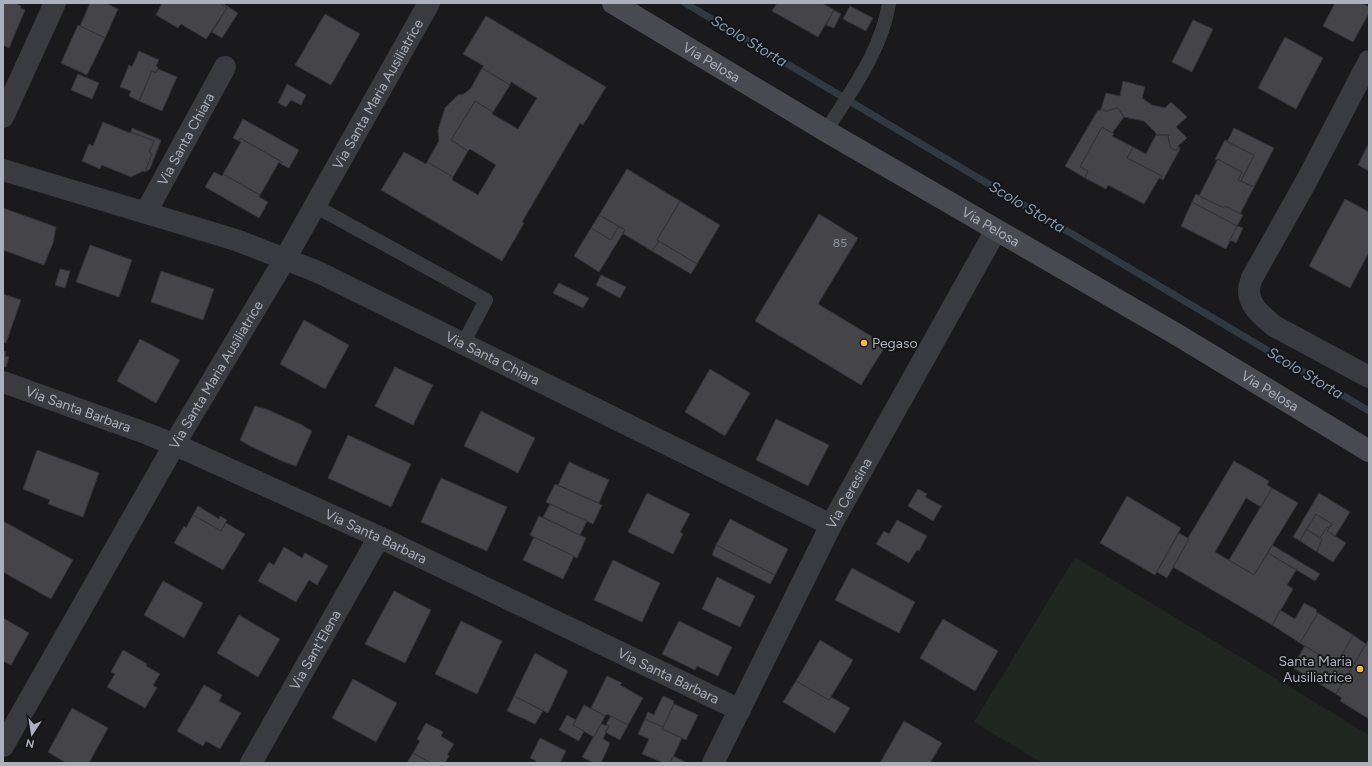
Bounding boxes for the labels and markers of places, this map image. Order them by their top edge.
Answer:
place label: Pegaso [872,335,918,352]
marker: Pegaso [859,338,869,348]
place label: Santa Maria Ausiliatrice [1278,653,1352,686]
marker: Santa Maria Ausiliatrice [1355,664,1365,674]

